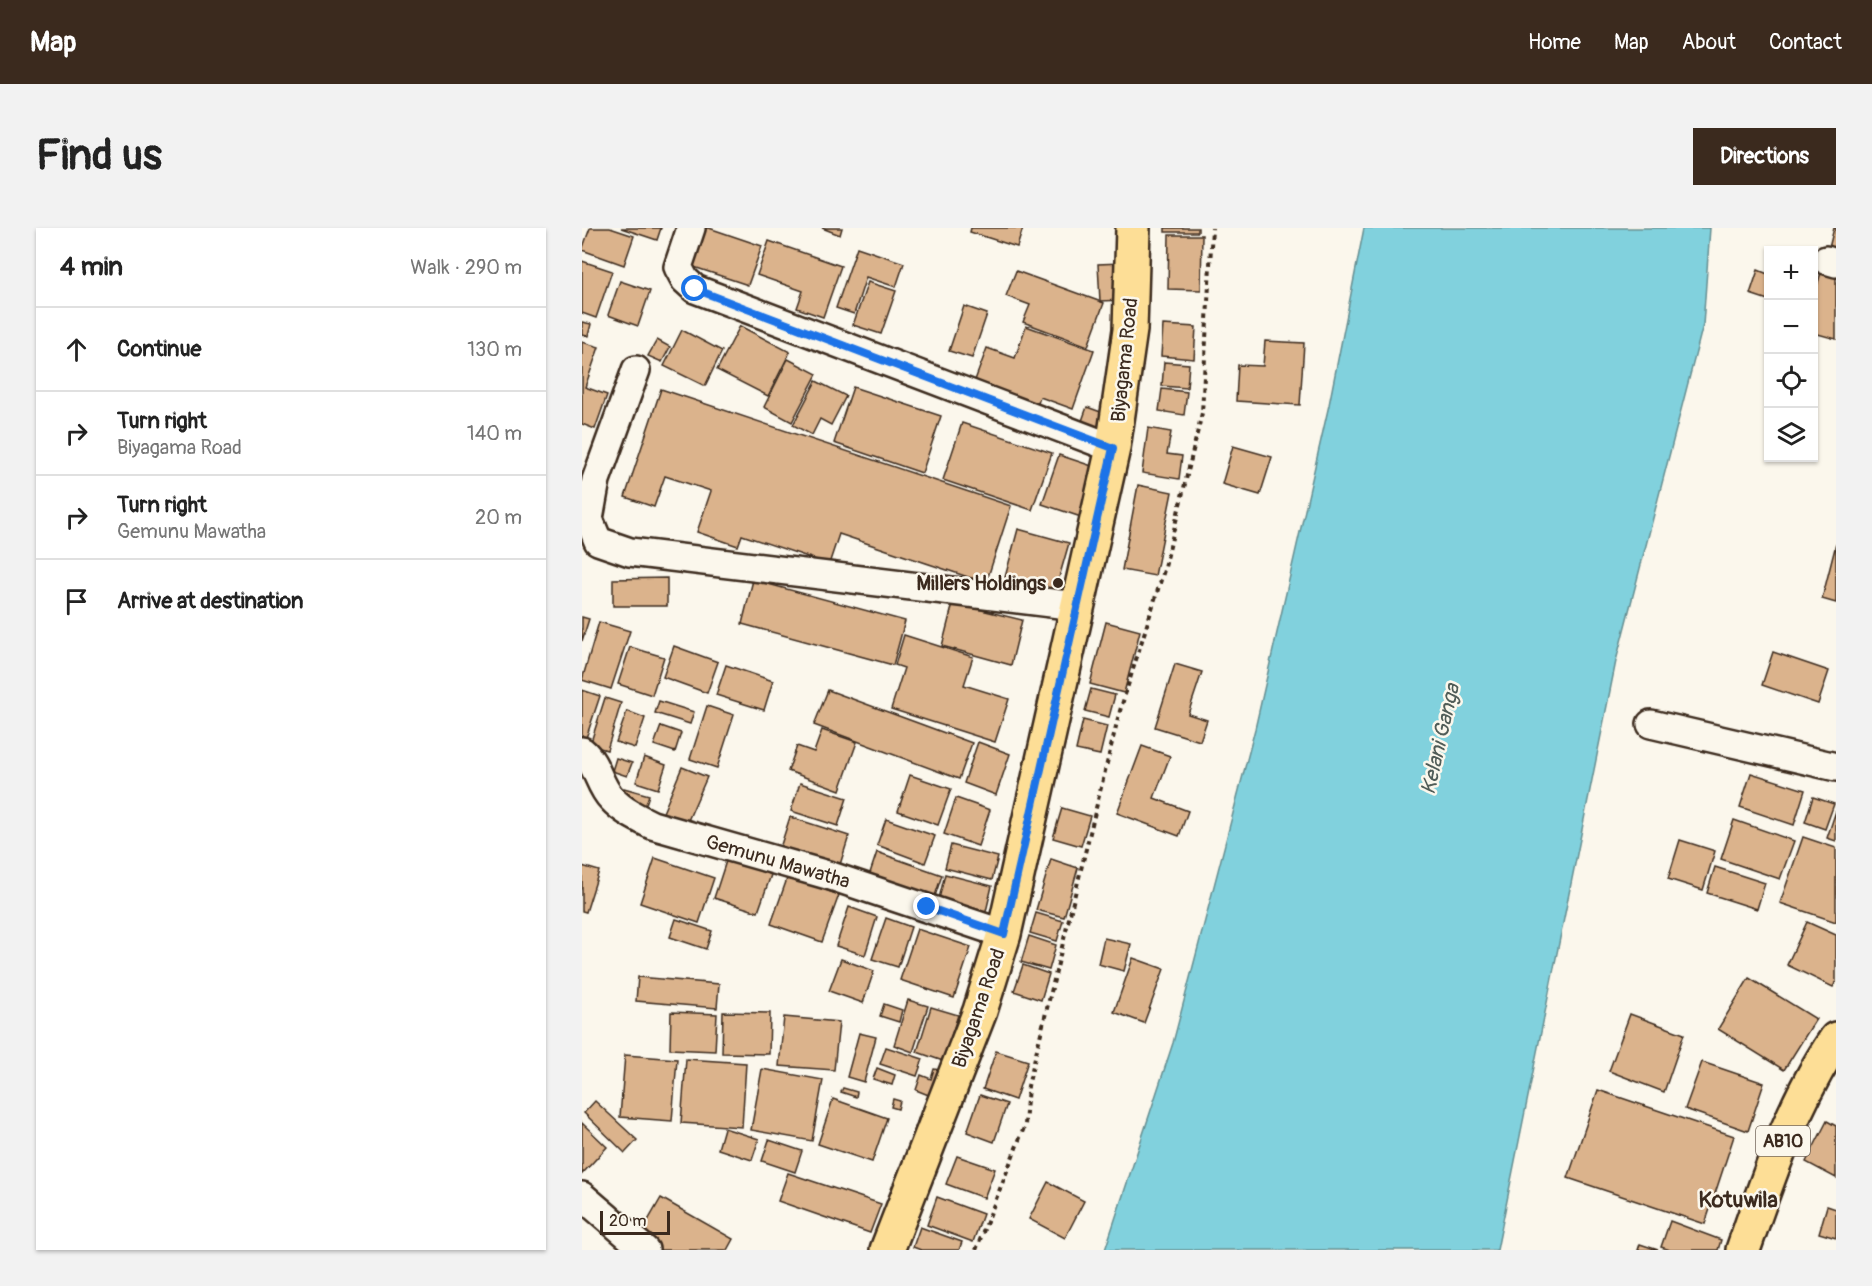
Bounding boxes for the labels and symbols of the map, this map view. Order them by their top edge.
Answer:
route start [681,275,707,301]
street label: Biyagama Road [1106,297,1143,423]
place label: Millers Holdings [917,571,1046,596]
marker: Millers Holdings [1051,576,1065,590]
water label: Kelani Ganga [1415,680,1467,797]
street label: Gemunu Mawatha [703,829,853,894]
route end [913,893,939,919]
street label: Biyagama Road [946,945,1011,1071]
road number: AB10 [1756,1126,1810,1156]
district label: Kotuwila [1698,1186,1778,1214]
scale bar [600,1208,670,1236]

